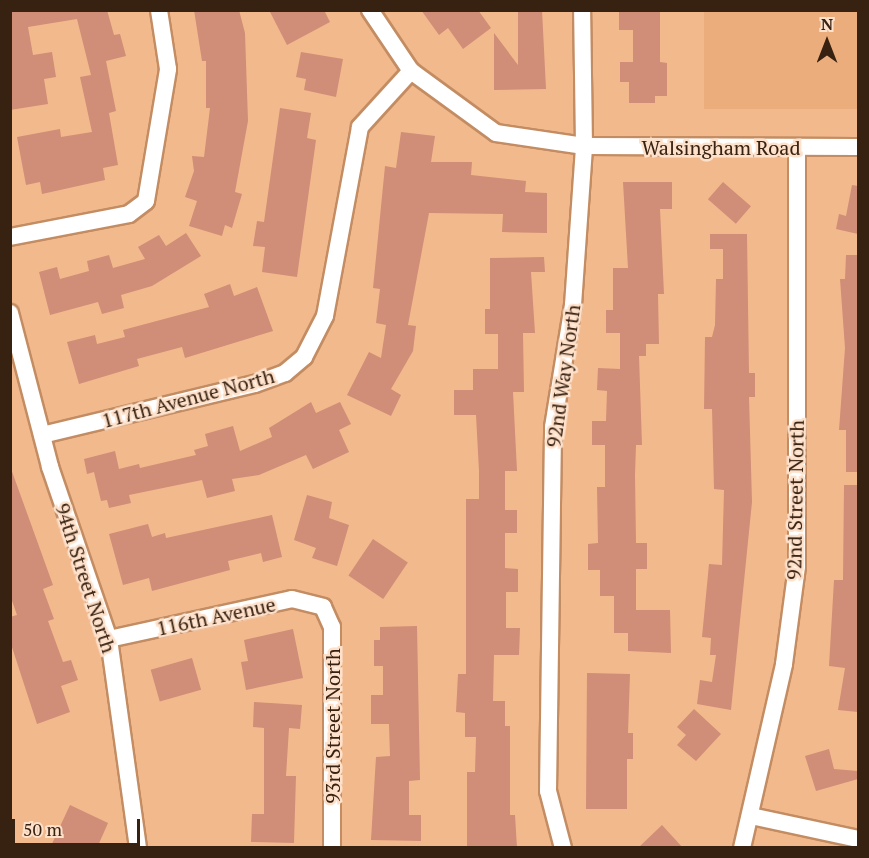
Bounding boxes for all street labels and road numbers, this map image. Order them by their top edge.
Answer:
street label: Walsingham Road [641,135,801,159]
street label: 92nd Way North [541,303,585,449]
street label: 117th Avenue North [99,363,277,433]
street label: 92nd Street North [782,420,808,580]
street label: 94th Street North [50,500,122,656]
street label: 116th Avenue [154,592,278,640]
street label: 93rd Street North [320,648,344,804]

